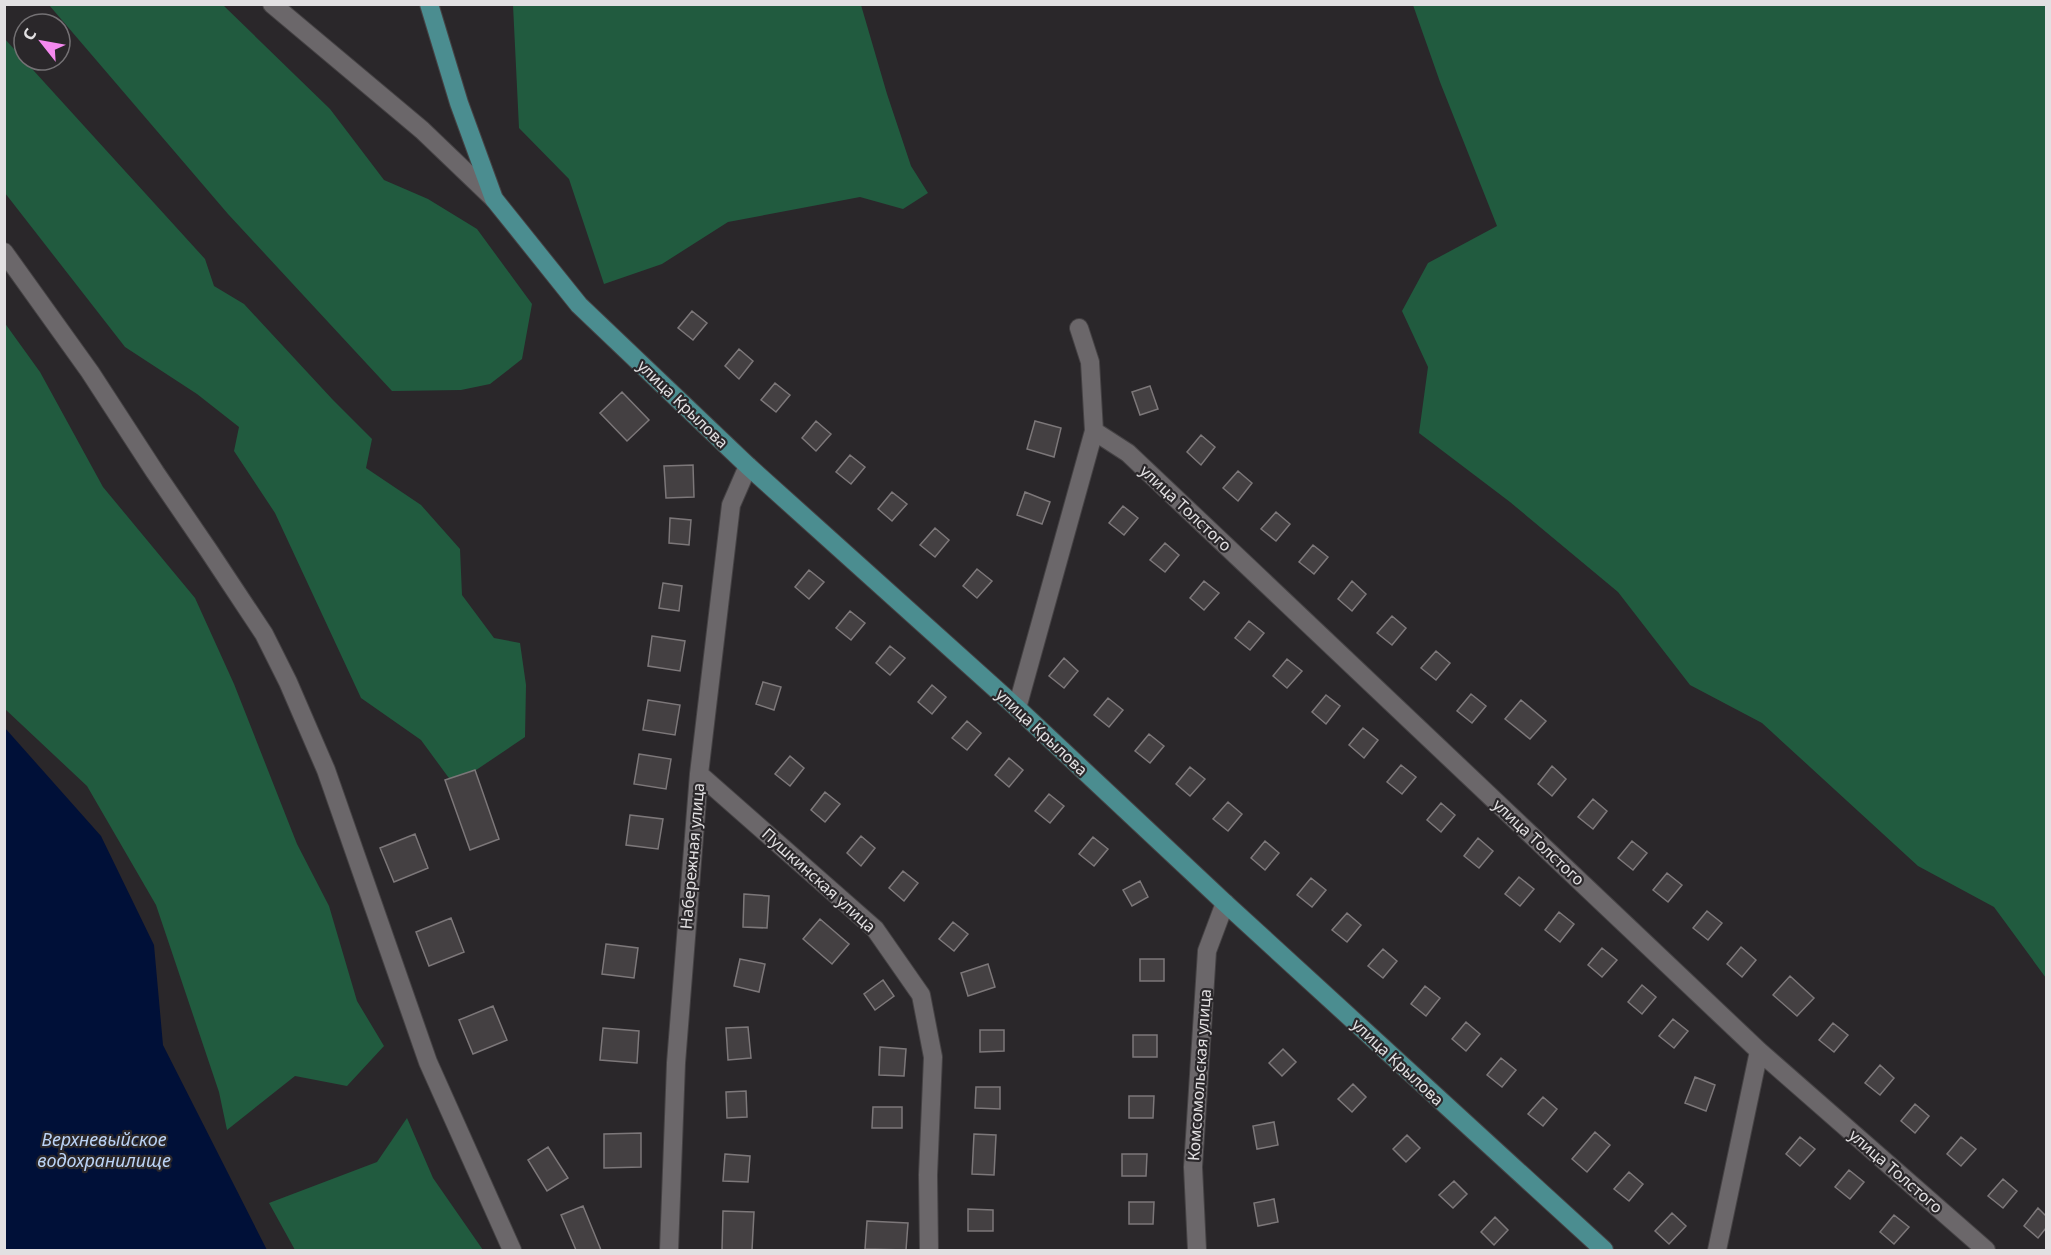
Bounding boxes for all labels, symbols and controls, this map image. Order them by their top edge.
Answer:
north arrow [12,12,72,72]
text: С [17,24,41,44]
street label: улица Крылова [633,355,733,453]
street label: улица Толстого [1135,460,1237,556]
street label: улица Крылова [991,684,1093,780]
street label: Набережная улица [675,782,709,930]
street label: улица Толстого [1488,794,1590,890]
street label: Пушкинская улица [757,823,881,937]
street label: Комсомольская улица [1182,988,1216,1162]
street label: улица Крылова [1347,1014,1449,1110]
street label: улица Толстого [1844,1124,1948,1218]
water label: Верхневыйское водохранилище [37,1127,171,1172]

